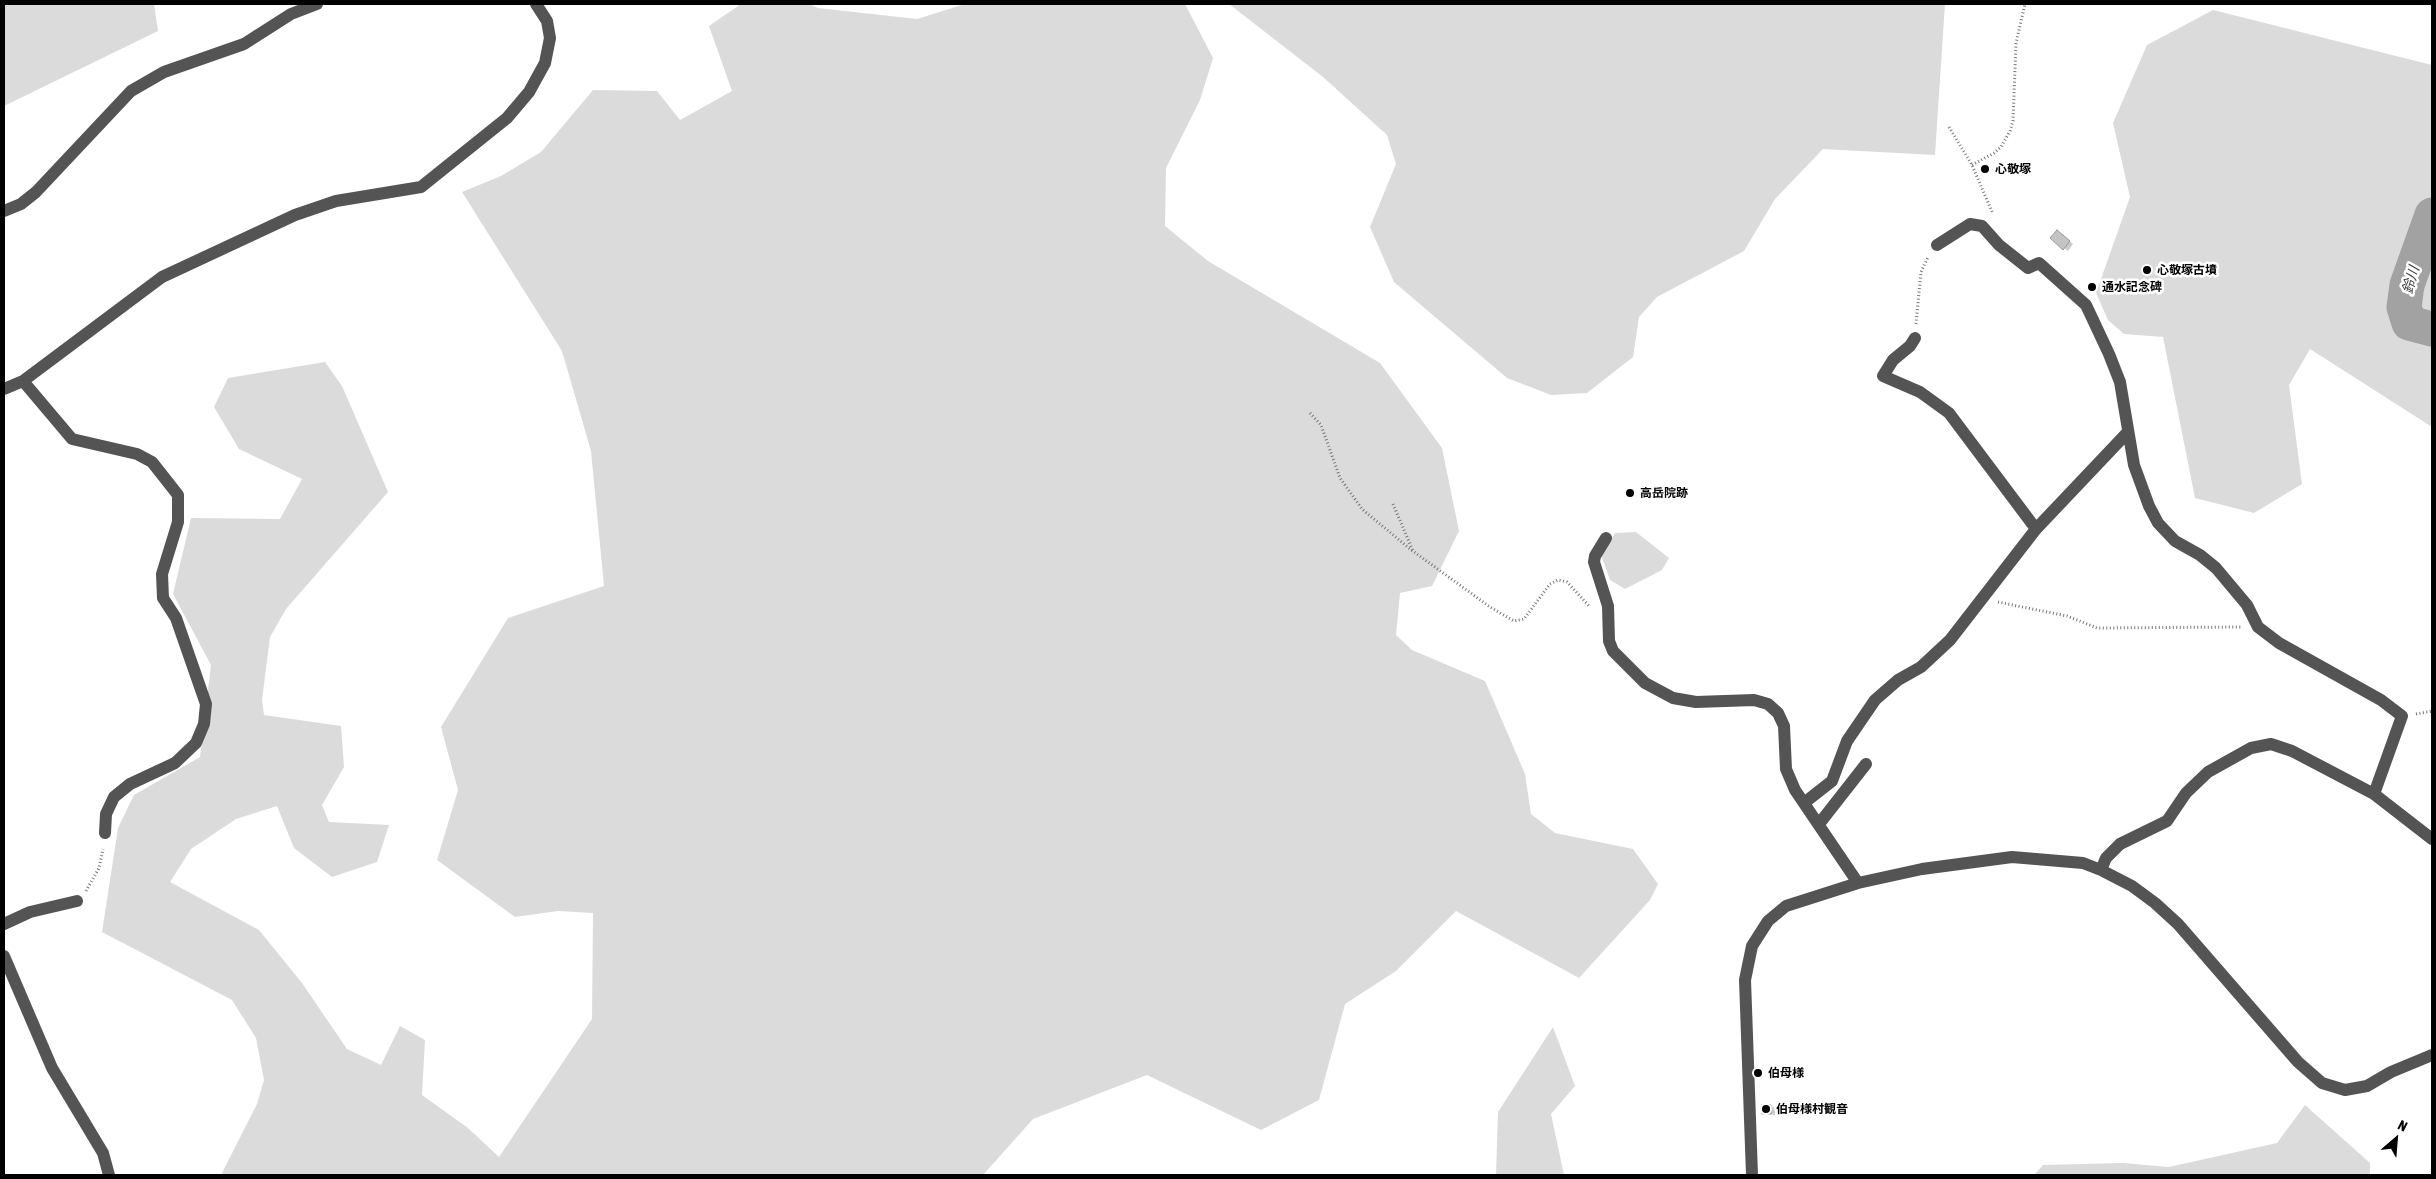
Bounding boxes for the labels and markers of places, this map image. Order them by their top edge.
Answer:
place label: 心敬塚 [1995,162,2031,176]
marker: 心敬塚 [1979,163,1991,175]
place label: 心敬塚古墳 [2157,263,2217,277]
marker: 心敬塚古墳 [2141,264,2153,276]
place label: 通水記念碑 [2102,280,2162,294]
marker: 通水記念碑 [2086,281,2098,293]
place label: 高岳院跡 [1640,486,1688,500]
marker: 高岳院跡 [1624,487,1636,499]
place label: 伯母様 [1768,1066,1804,1080]
marker: 伯母様 [1752,1067,1764,1079]
place label: 伯母様村観音 [1776,1102,1848,1116]
marker: 伯母様村観音 [1760,1103,1772,1115]

